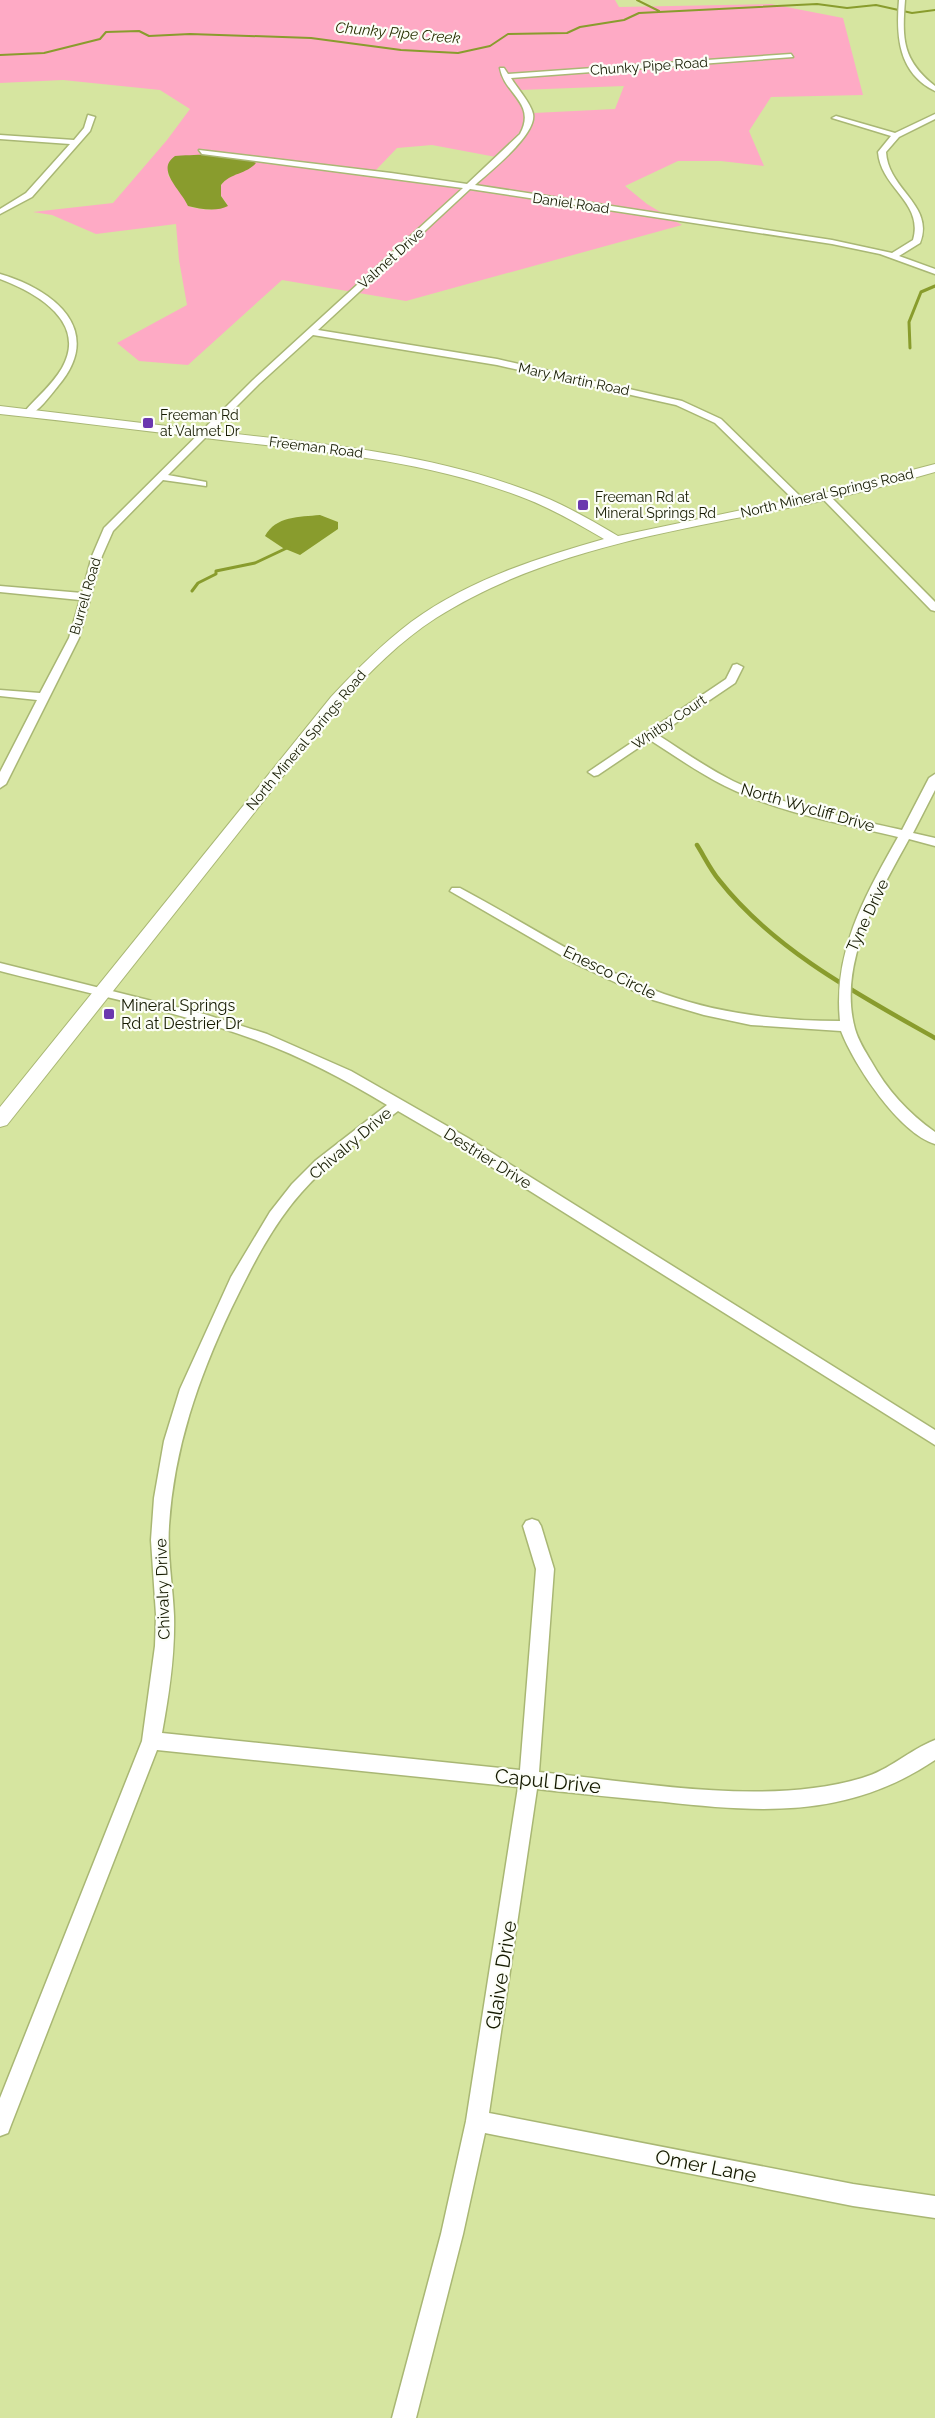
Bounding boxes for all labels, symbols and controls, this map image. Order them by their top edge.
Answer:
water label: Chunky Pipe Creek [335,19,461,47]
street label: Chunky Pipe Road [589,54,709,78]
street label: Daniel Road [531,190,611,216]
street label: Valmet Drive [355,224,427,292]
street label: Mary Martin Road [517,359,631,399]
place label: Freeman Rd at Valmet Dr [160,407,240,439]
marker: Freeman Rd at Valmet Dr [141,416,155,430]
street label: Freeman Road [268,433,364,461]
street label: North Mineral Springs Road [739,465,915,521]
place label: Freeman Rd at Mineral Springs Rd [595,489,716,521]
marker: Freeman Rd at Mineral Springs Rd [576,498,590,512]
street label: Burrell Road [66,555,104,637]
street label: North Mineral Springs Road [243,667,369,813]
street label: Whitby Court [629,691,709,753]
street label: North Wycliff Drive [739,779,877,836]
street label: Tyne Drive [842,876,893,955]
street label: Enesco Circle [560,942,659,1003]
place label: Mineral Springs Rd at Destrier Dr [121,996,243,1033]
marker: Mineral Springs Rd at Destrier Dr [102,1007,116,1021]
street label: Chivalry Drive [305,1104,395,1183]
street label: Destrier Drive [440,1124,535,1193]
street label: Chivalry Drive [151,1538,174,1640]
street label: Capul Drive [494,1763,602,1799]
street label: Glaive Drive [481,1919,521,2031]
street label: Omer Lane [653,2144,759,2188]

